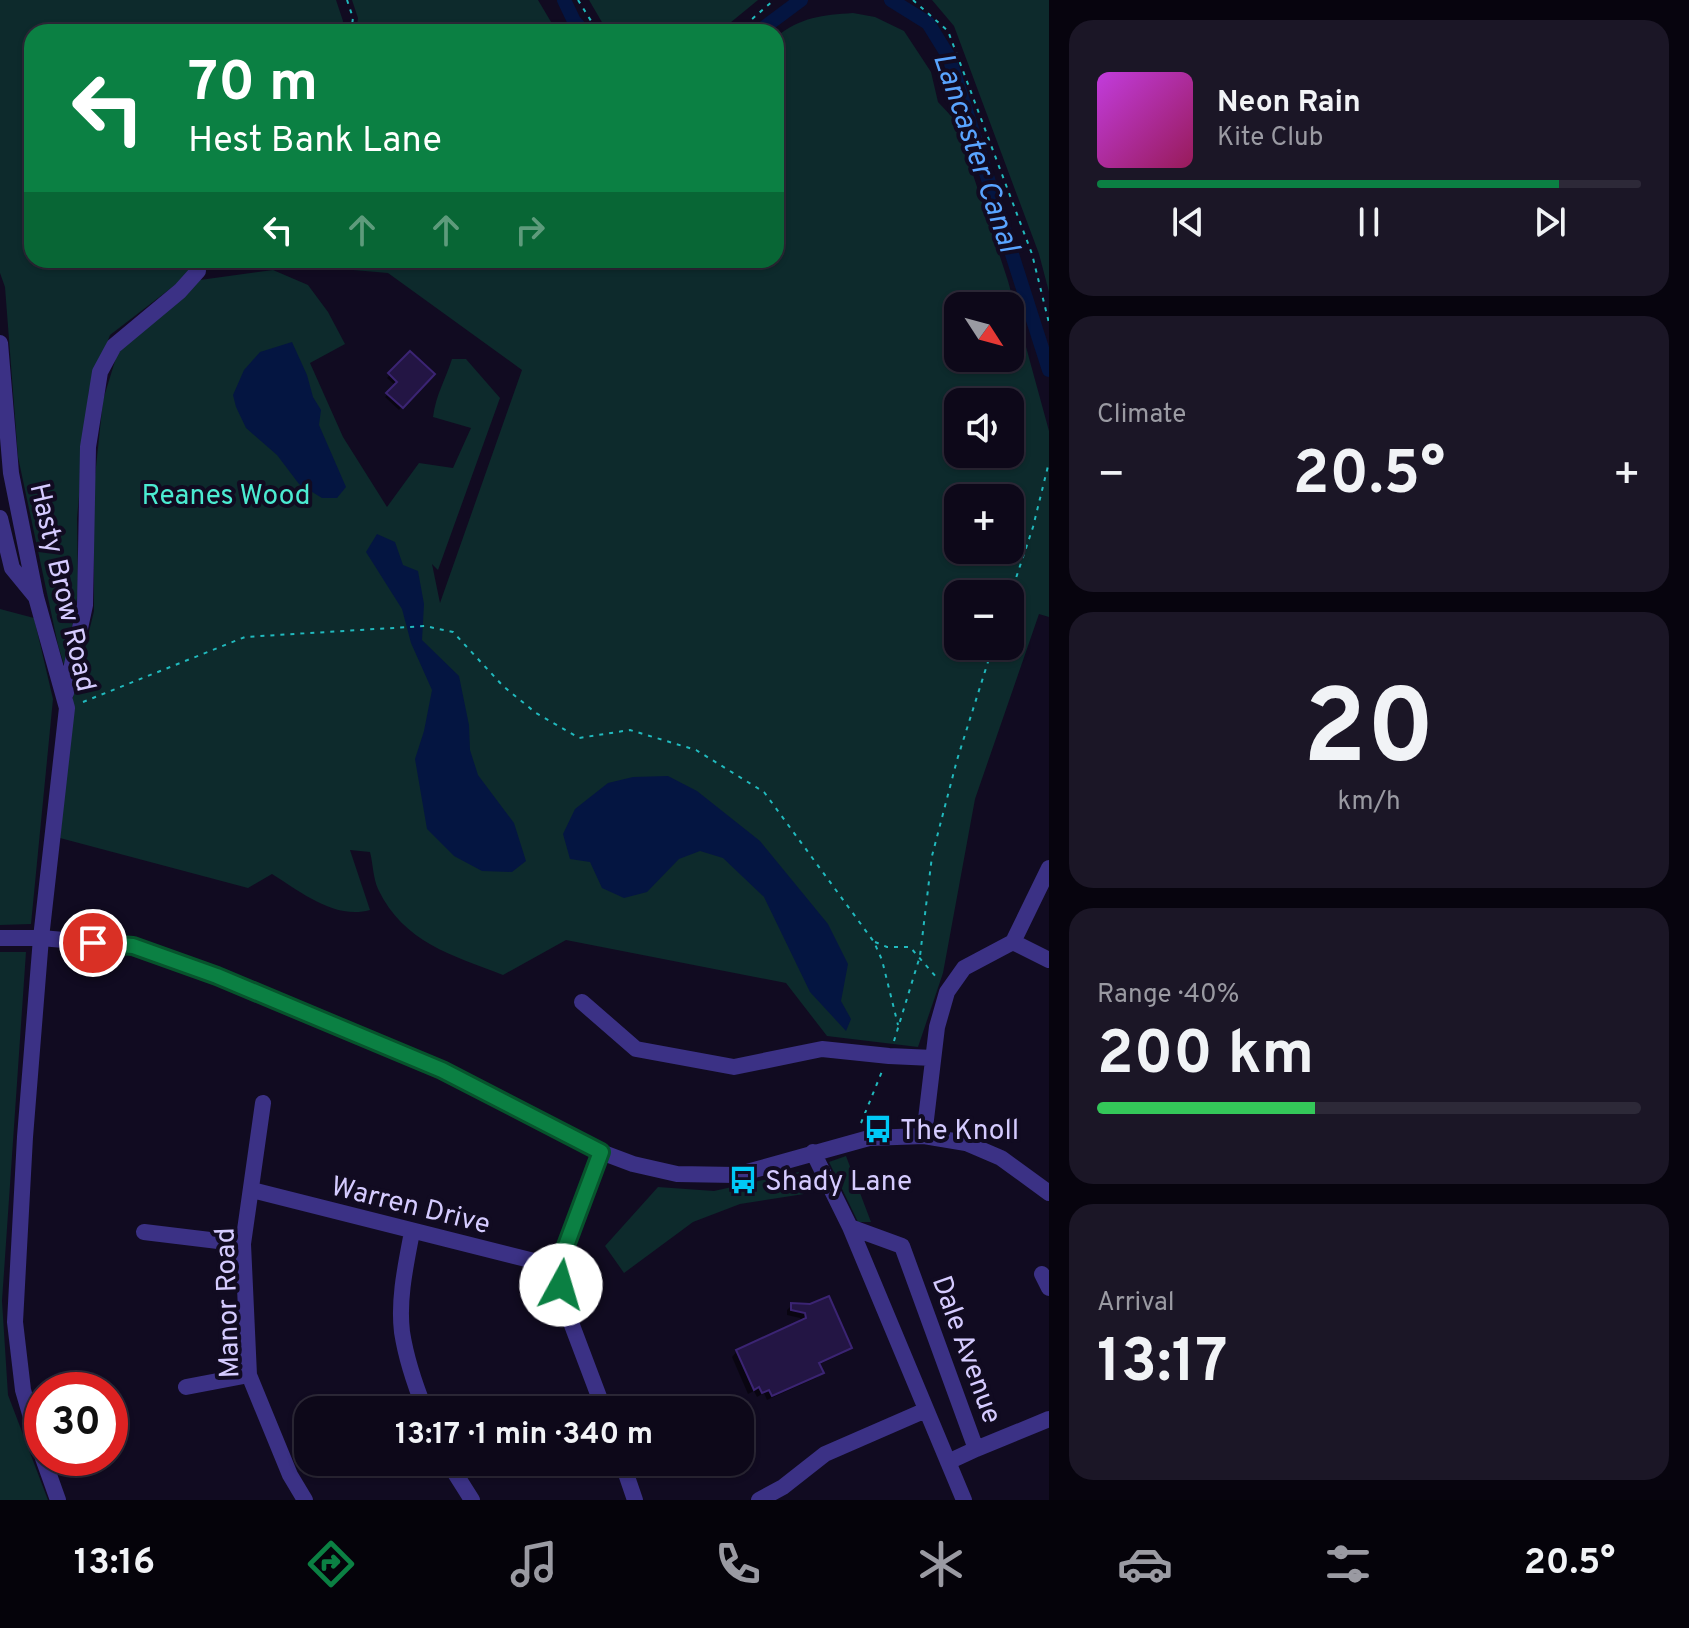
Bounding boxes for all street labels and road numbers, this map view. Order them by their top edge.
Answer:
street label: Hasty Brow Road [20,480,103,696]
street label: Warren Drive [327,1170,494,1244]
street label: Manor Road [208,1227,250,1379]
street label: Dale Avenue [922,1271,1009,1429]

